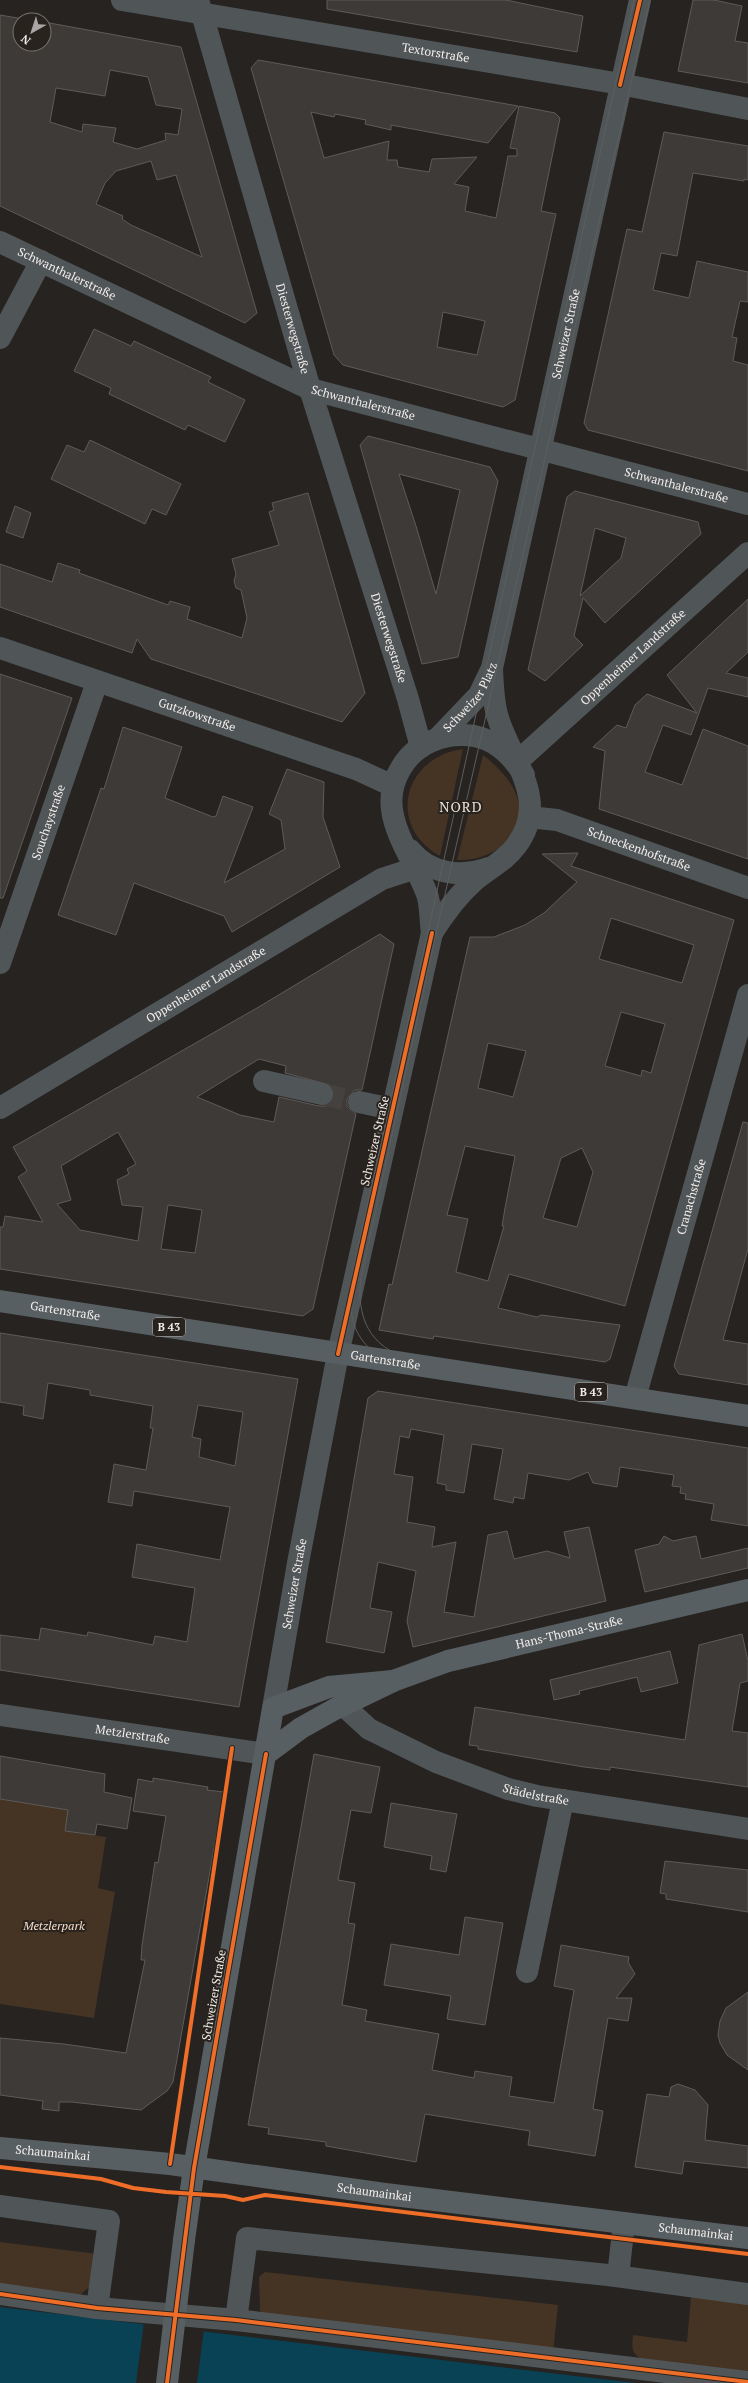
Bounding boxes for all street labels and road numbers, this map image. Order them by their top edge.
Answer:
street label: Textorstraße [401,39,471,65]
street label: Schwanthalerstraße [16,244,119,303]
street label: Diesterwegstraße [273,281,313,376]
street label: Schweizer Straße [548,287,583,380]
street label: Schwanthalerstraße [310,382,417,423]
street label: Schwanthalerstraße [623,464,730,506]
street label: Diesterwegstraße [368,591,410,685]
street label: Oppenheimer Landstraße [577,605,688,708]
street label: Schweizer Platz [440,661,500,735]
street label: Gutzkowstraße [156,694,238,735]
street label: Souchaystraße [28,782,68,862]
street label: Schneckenhofstraße [585,823,693,874]
street label: Oppenheimer Landstraße [143,943,268,1026]
street label: Schweizer Straße [357,1094,392,1187]
street label: Cranachstraße [673,1157,709,1236]
street label: Gartenstraße [29,1298,101,1323]
road number: B 43 [153,1318,185,1336]
street label: Gartenstraße [350,1347,422,1373]
road number: B 43 [575,1383,607,1401]
street label: Schweizer Straße [279,1537,310,1630]
street label: Hans-Thoma-Straße [514,1612,624,1652]
street label: Metzlerstraße [94,1721,171,1747]
street label: Städelstraße [501,1780,570,1808]
street label: Schweizer Straße [198,1948,229,2041]
street label: Schaumainkai [15,2141,91,2163]
street label: Schaumainkai [336,2179,413,2204]
street label: Schaumainkai [658,2219,735,2243]

